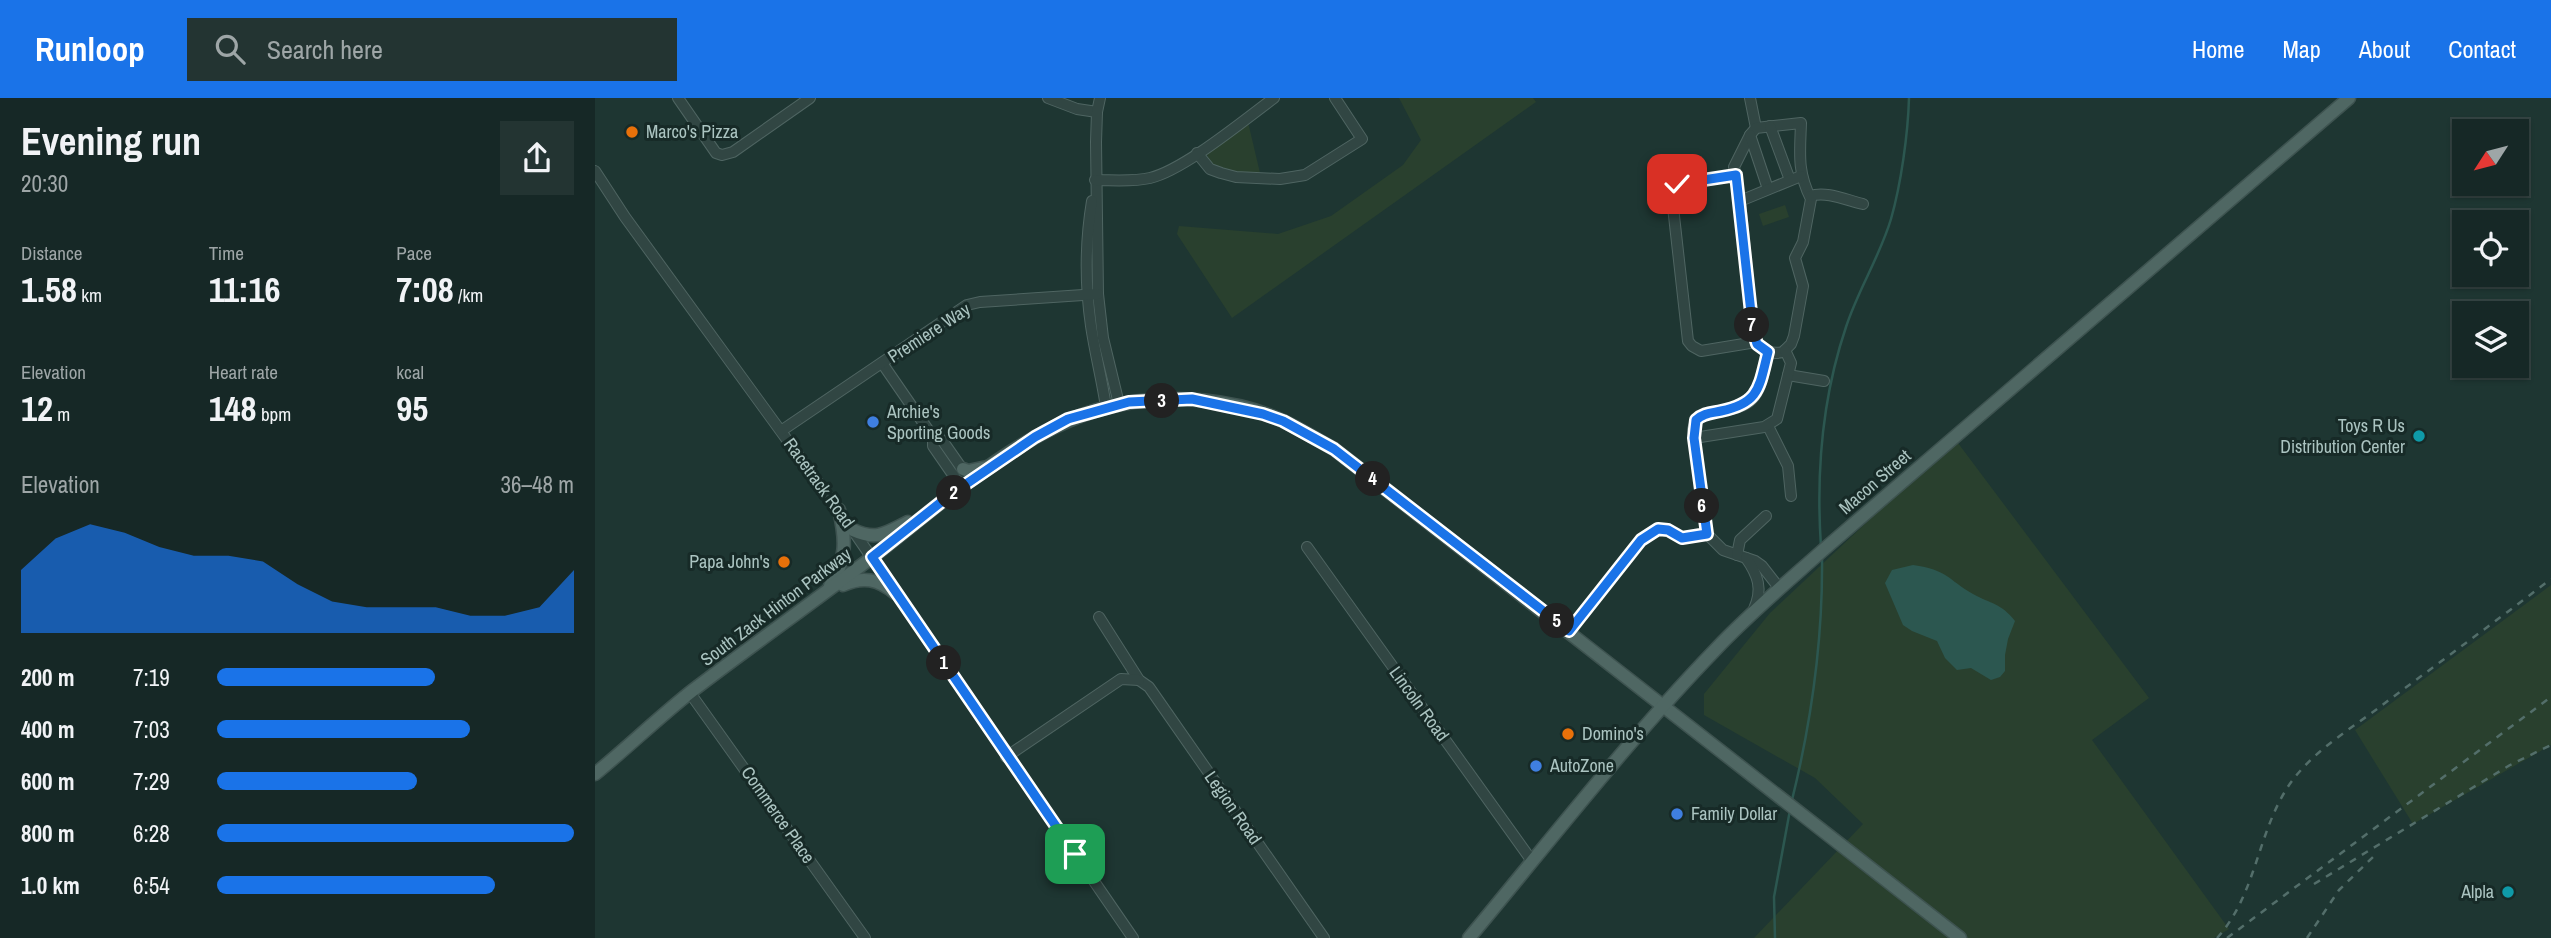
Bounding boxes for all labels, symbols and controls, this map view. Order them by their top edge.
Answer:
search box [187,18,677,81]
text: Runloop [35,27,145,71]
icon: search [211,30,249,68]
text: Search here [267,32,383,67]
text: Home [2192,33,2244,65]
text: Map [2282,33,2321,65]
text: About [2359,33,2410,65]
text: Contact [2448,33,2516,65]
text: Evening run [21,116,201,167]
place label: Marco's Pizza [646,119,738,144]
north arrow [2452,119,2529,196]
map controls [2452,119,2529,378]
button: share [500,121,574,195]
marker: Marco's Pizza [624,124,640,140]
pin [1647,154,1707,214]
icon: check [1658,165,1696,203]
text: 20:30 [21,168,68,199]
button: locate [2452,210,2529,287]
text: Distance [21,240,82,266]
text: Time [209,240,244,266]
text: Pace [396,240,432,266]
text: 1.58 [21,266,77,313]
text: 11:16 [209,266,280,313]
text: 7:08 [396,266,454,313]
text: km [77,282,102,308]
text: /km [454,282,483,308]
street label: Premiere Way [883,296,975,369]
button: layers [2452,301,2529,378]
pin: 7 [1735,308,1769,342]
text: 7 [1747,311,1756,337]
text: Elevation [21,359,86,385]
text: Heart rate [209,359,278,385]
text: kcal [396,359,424,385]
pin: 3 [1145,384,1179,418]
text: 12 [21,385,53,432]
text: 148 [209,385,257,432]
text: 95 [396,385,428,432]
text: 3 [1157,387,1166,413]
place label: Archie's Sporting Goods [886,399,990,445]
text: m [53,401,70,427]
text: bpm [257,401,291,427]
place label: Toys R Us Distribution Center [2280,413,2405,459]
marker: Archie's Sporting Goods [865,414,881,430]
marker: Toys R Us Distribution Center [2411,428,2427,444]
street label: Racetrack Road [778,433,861,533]
street label: Macon Street [1833,443,1916,520]
pin: 4 [1355,462,1391,496]
text: 4 [1368,465,1377,491]
text: Elevation [21,469,100,500]
text: 36–48 m [501,469,574,500]
pin: 2 [937,476,971,510]
text: 2 [949,479,958,505]
pin: 6 [1685,488,1719,524]
text: 6 [1697,492,1706,518]
street label: South Zack Hinton Parkway [695,541,857,672]
place label: Papa John's [689,549,770,574]
marker: Papa John's [776,554,792,570]
pin: 5 [1539,603,1574,638]
text: 5 [1552,607,1561,633]
pin: 1 [927,646,961,680]
text: 1 [939,649,948,675]
street label: Lincoln Road [1384,661,1455,746]
text: 200 m [21,662,74,693]
text: 7:19 [133,662,170,693]
text: 400 m [21,714,74,745]
text: 7:03 [133,714,170,745]
place label: Domino's [1582,721,1644,746]
marker: Domino's [1560,726,1576,742]
place label: AutoZone [1549,753,1614,778]
marker: AutoZone [1528,758,1544,774]
street label: Commerce Place [736,761,821,868]
text: 600 m [21,766,74,797]
text: 7:29 [133,766,170,797]
street label: Legion Road [1199,766,1268,850]
place label: Family Dollar [1691,801,1777,826]
marker: Family Dollar [1669,806,1685,822]
text: 800 m [21,818,74,849]
text: 6:28 [133,818,170,849]
pin [1045,824,1105,884]
icon: arrive [1056,835,1094,873]
text: 1.0 km [21,870,80,901]
text: 6:54 [133,870,170,901]
place label: Alpla [2460,879,2494,904]
marker: Alpla [2500,884,2516,900]

